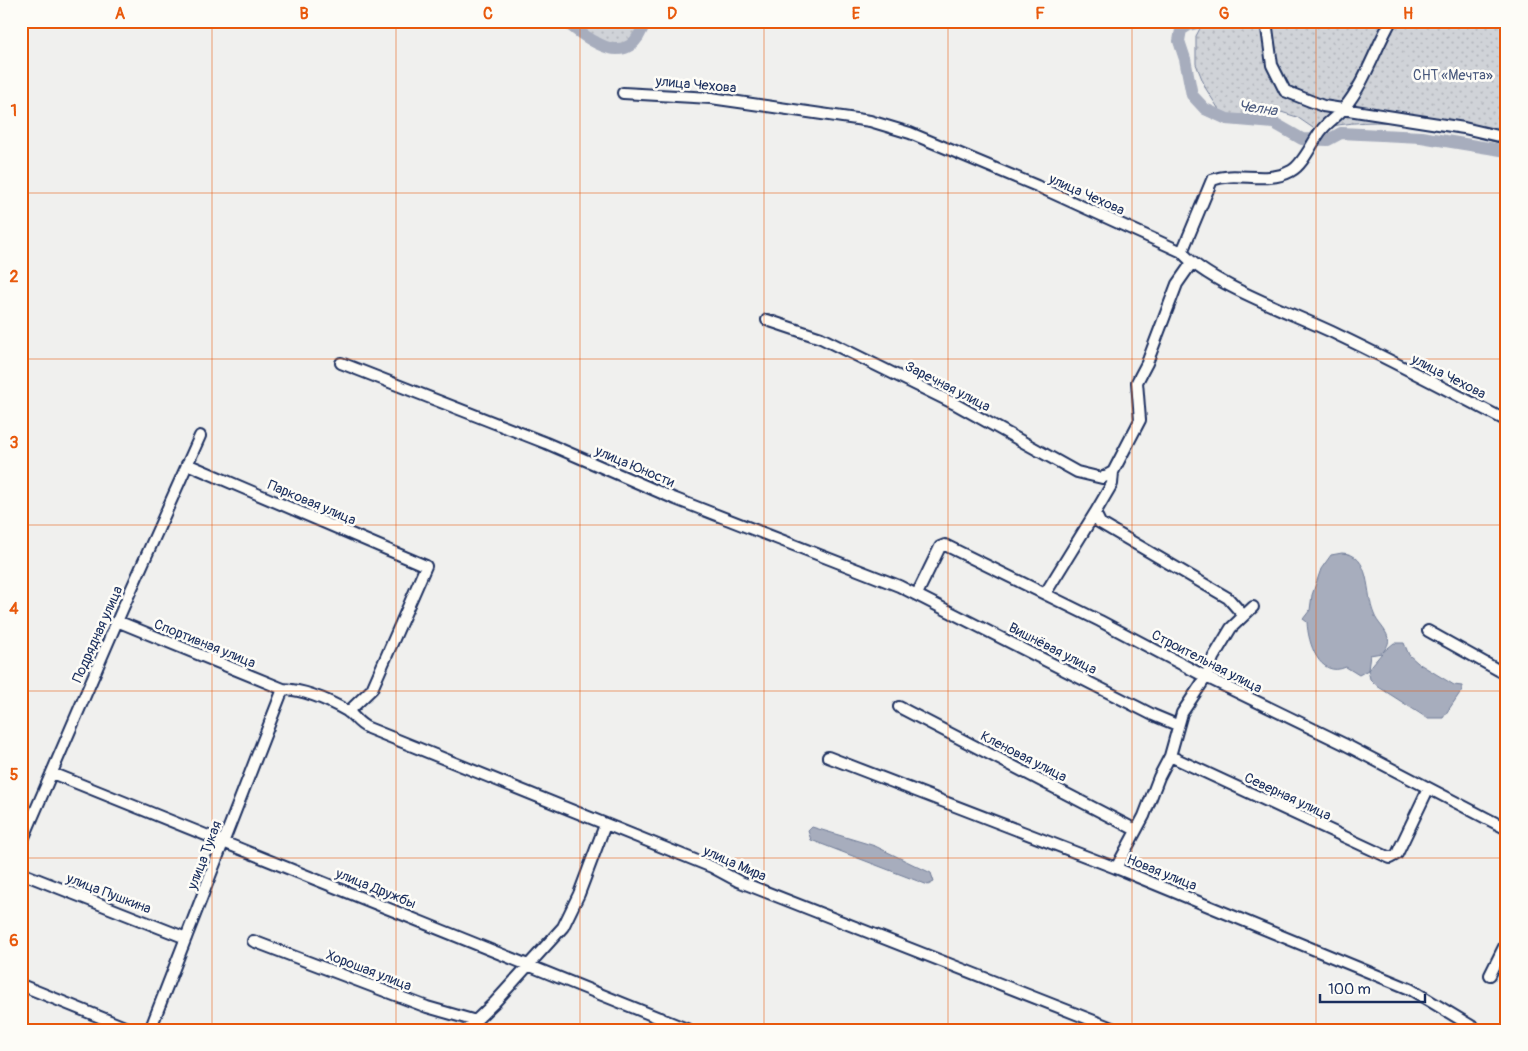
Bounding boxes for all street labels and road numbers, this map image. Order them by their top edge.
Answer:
street label: улица Чехова [654,72,737,97]
street label: улица Чехова [1045,170,1127,219]
street label: улица Чехова [1408,350,1489,402]
street label: Заречная улица [902,358,993,415]
street label: улица Юности [592,442,677,491]
street label: Парковая улица [265,476,358,529]
street label: Подрядная улица [69,583,126,685]
street label: Спортивная улица [152,615,258,672]
street label: Вишнёвая улица [1006,619,1100,678]
street label: Строительная улица [1149,626,1265,697]
street label: Кленовая улица [978,727,1070,786]
street label: Северная улица [1242,769,1334,824]
street label: улица Тукая [183,819,225,893]
street label: улица Мира [700,842,769,885]
street label: Новая улица [1124,851,1199,894]
street label: улица Дружбы [332,864,418,912]
street label: улица Пушкина [63,869,153,917]
street label: Хорошая улица [324,946,414,995]

